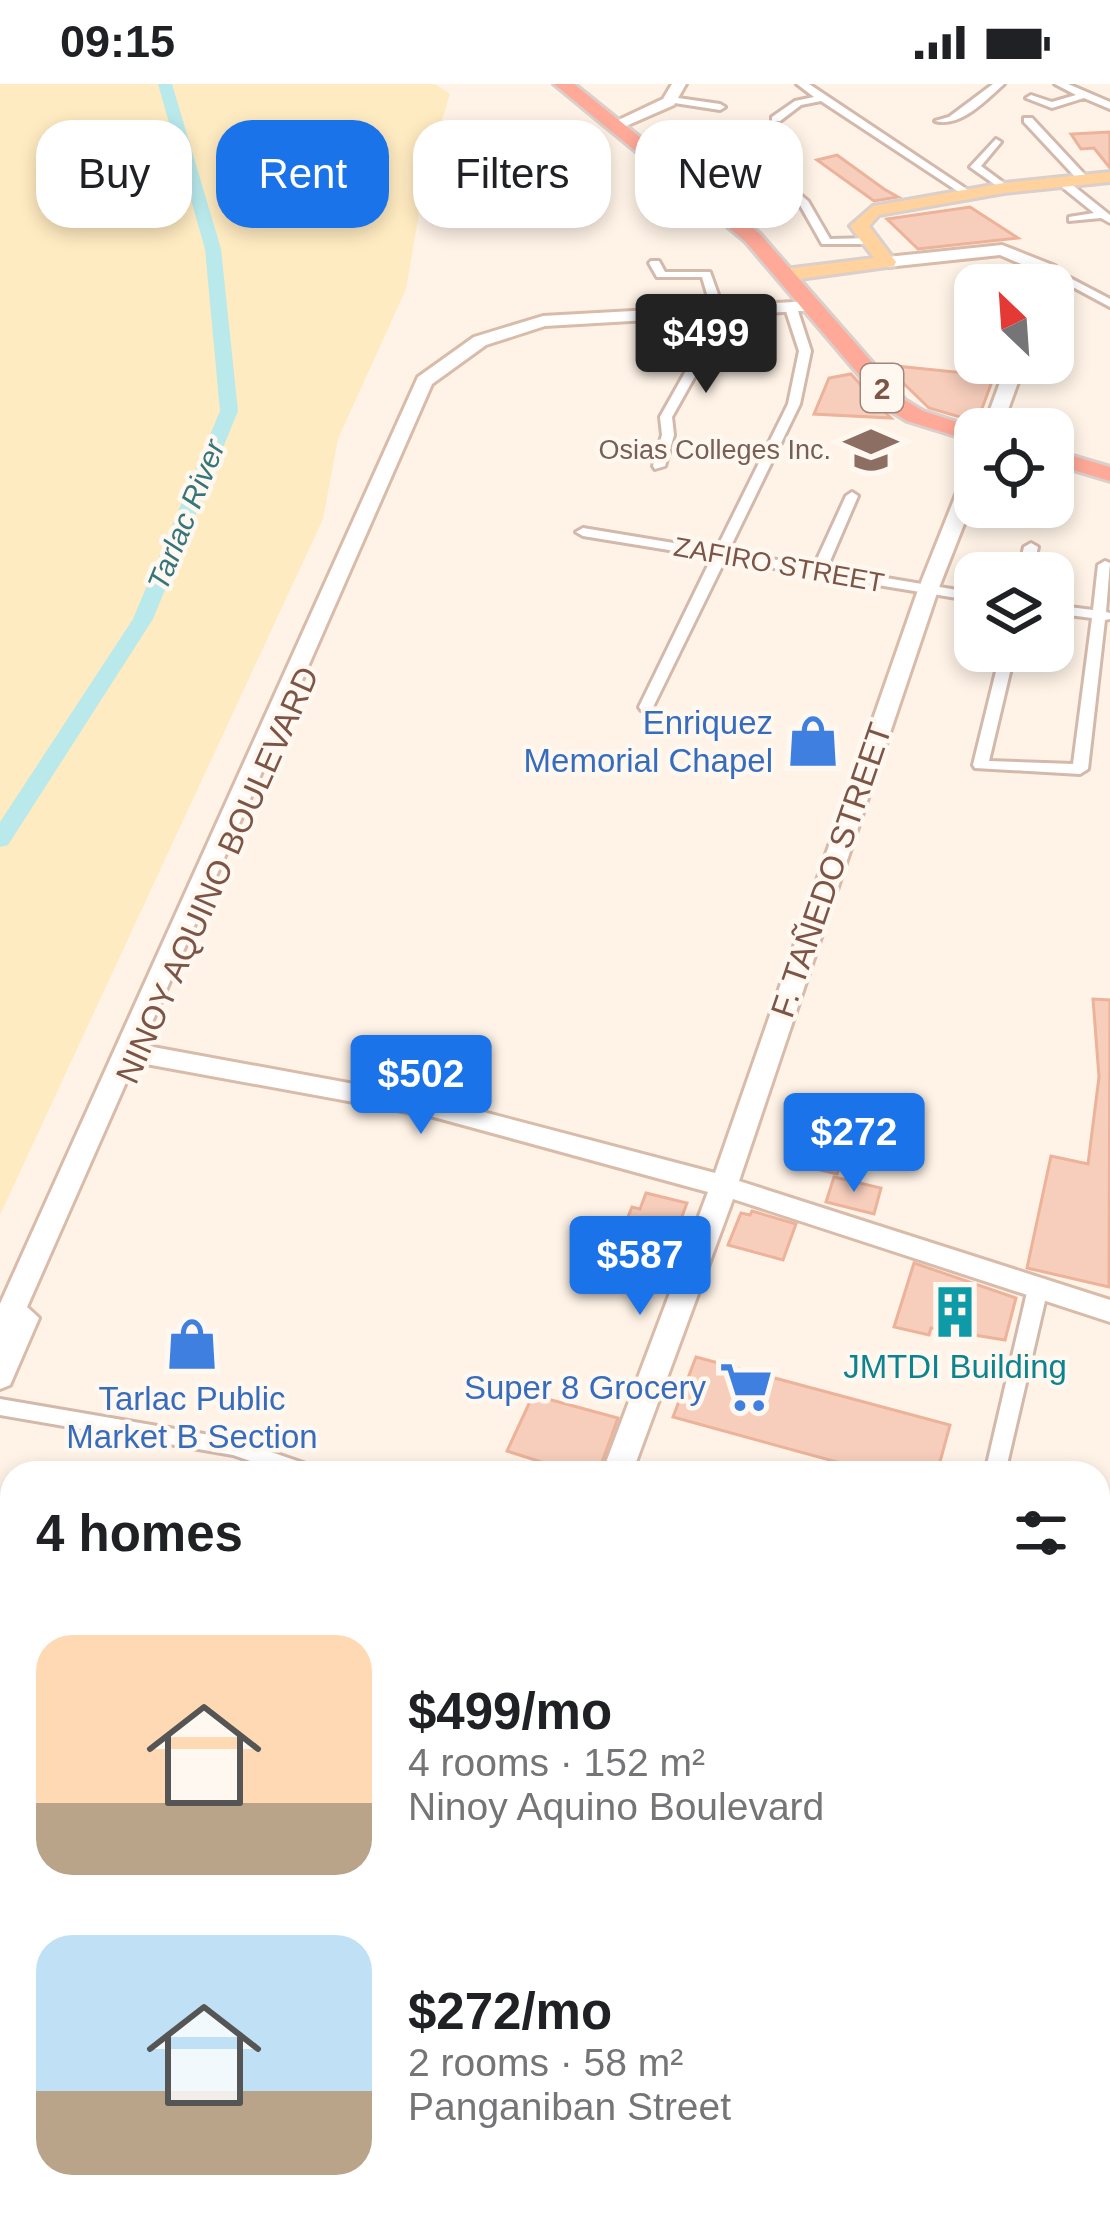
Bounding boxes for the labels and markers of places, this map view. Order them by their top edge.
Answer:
pin: $499 [635,294,777,396]
school or university icon: Osias Colleges Inc. [842,421,900,479]
place label: Osias Colleges Inc. [598,435,831,465]
place label: Enriquez Memorial Chapel [524,704,773,779]
shop icon: Enriquez Memorial Chapel [784,712,842,770]
pin: $502 [350,1035,492,1137]
pin: $272 [783,1093,925,1195]
pin: $587 [569,1216,711,1318]
building icon: JMTDI Building [926,1283,984,1341]
shop icon: Tarlac Public Market B Section [163,1315,221,1373]
place label: JMTDI Building [843,1348,1067,1385]
supermarket icon: Super 8 Grocery [717,1358,775,1416]
place label: Super 8 Grocery [464,1369,706,1406]
place label: Tarlac Public Market B Section [66,1380,318,1455]

